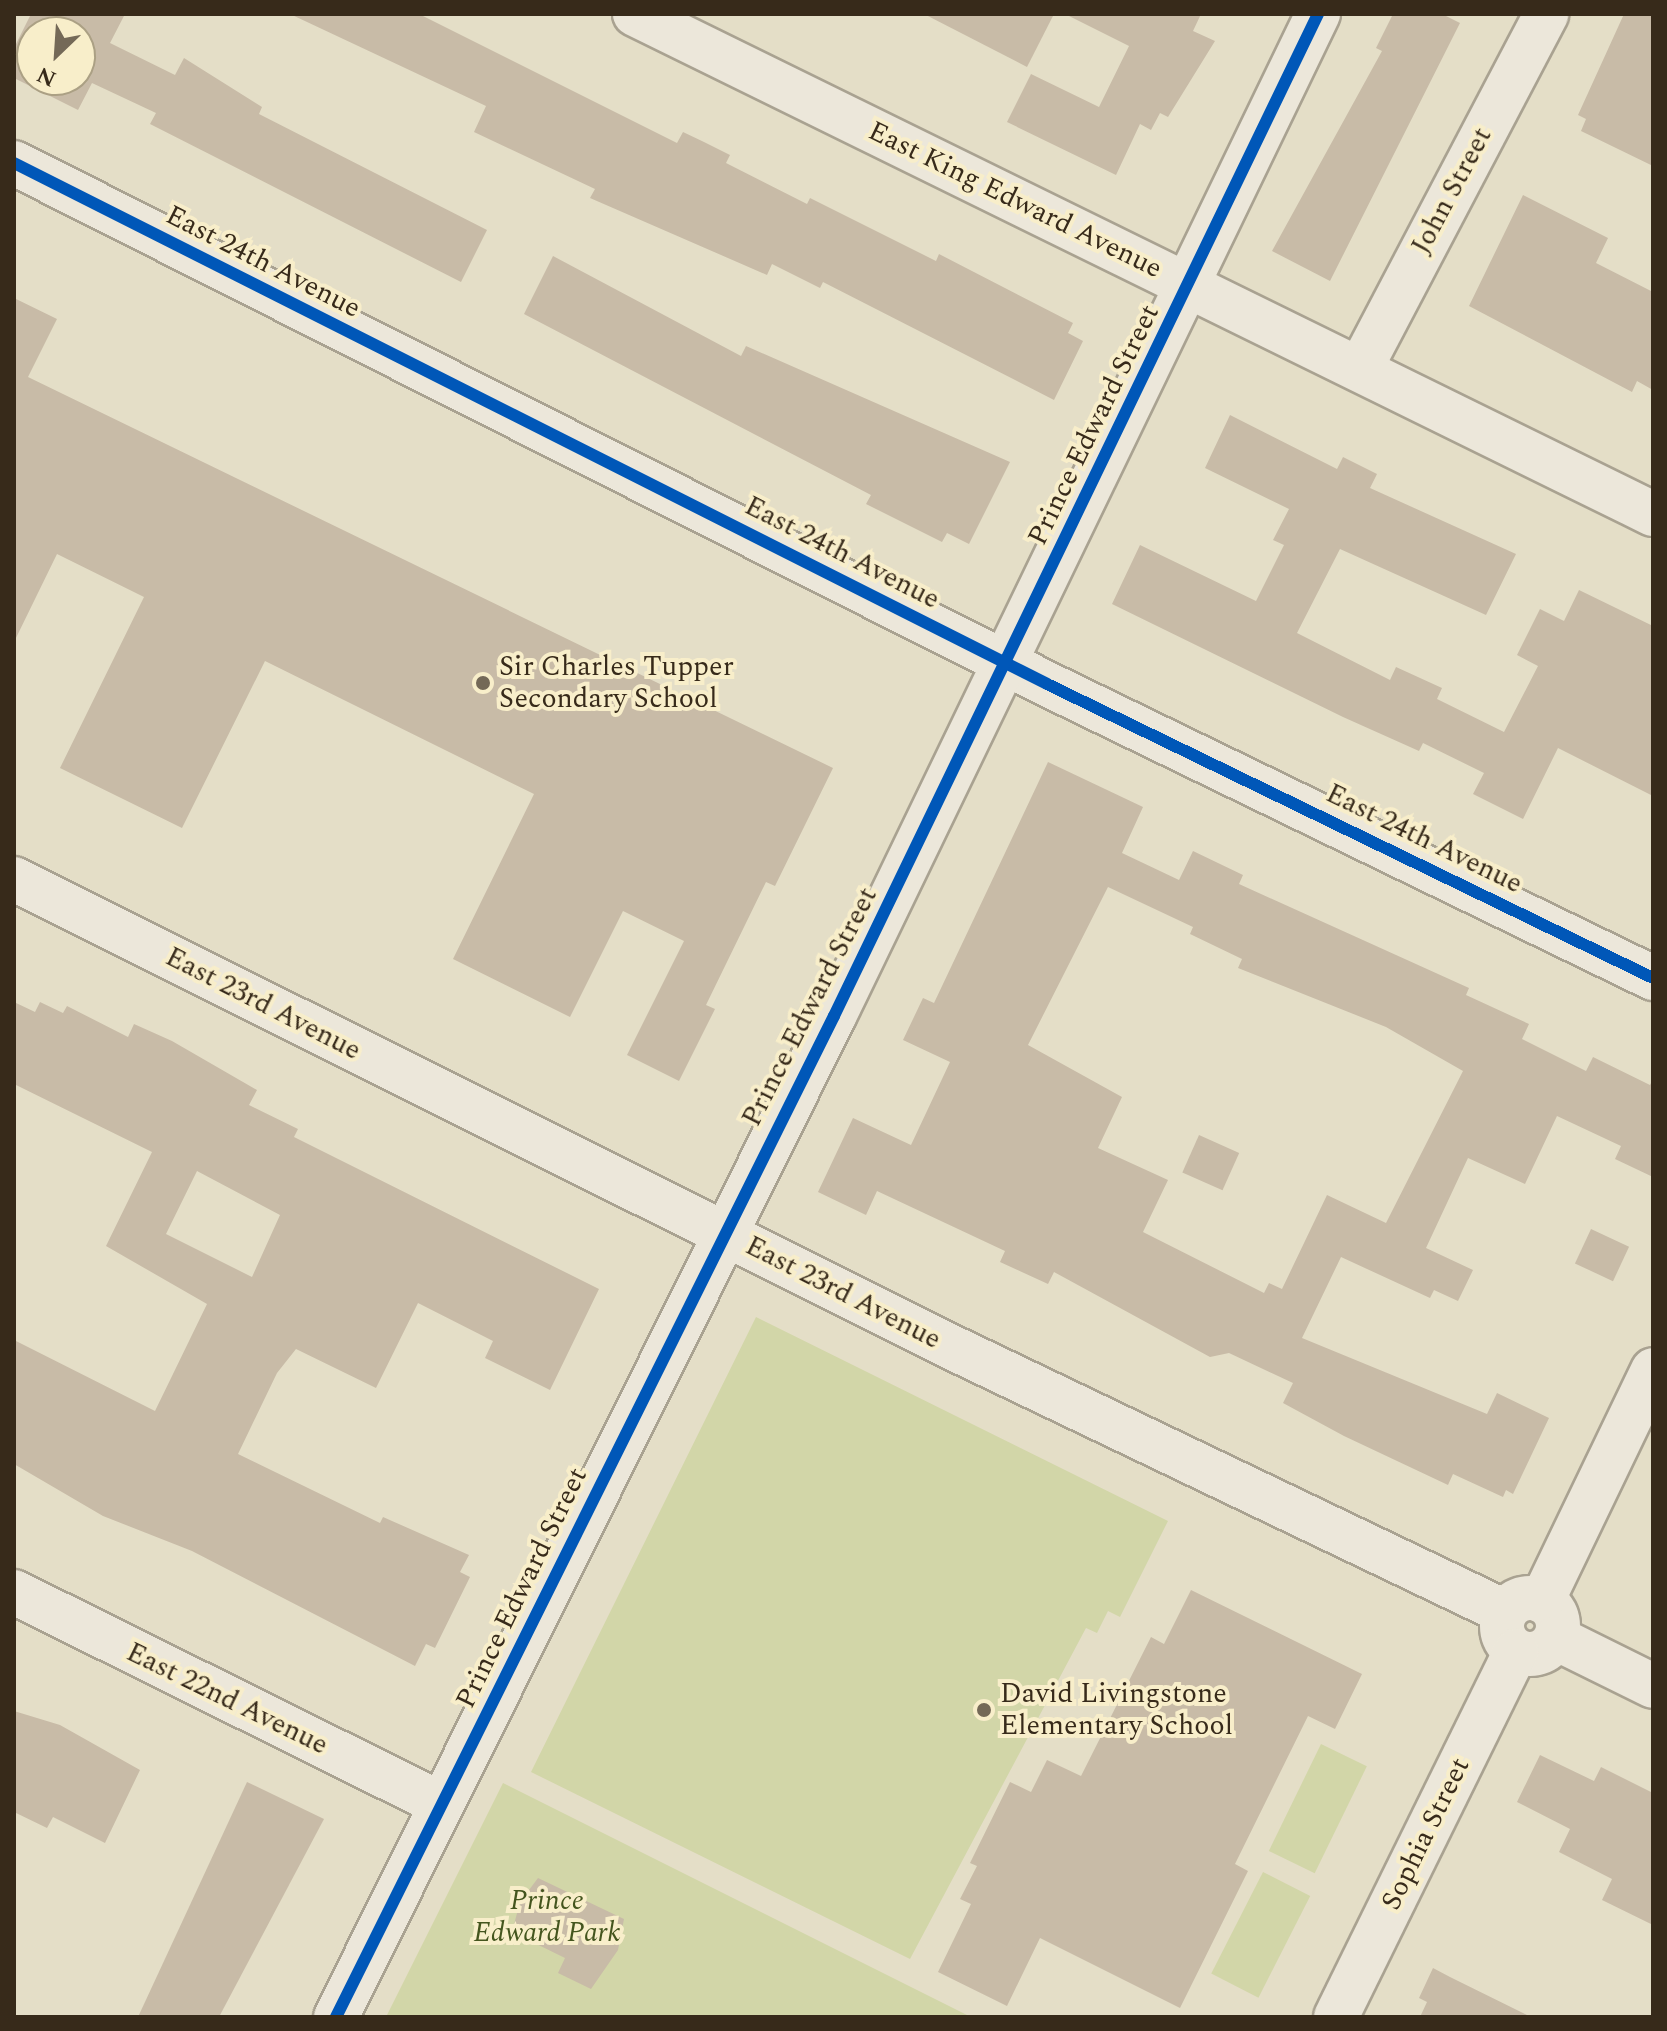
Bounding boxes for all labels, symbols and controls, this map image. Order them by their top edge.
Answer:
north arrow [16,16,96,96]
text: N [31,58,62,95]
street label: East King Edward Avenue [863,114,1167,286]
street label: John Street [1405,122,1499,260]
street label: East 24th Avenue [160,198,366,326]
street label: Prince Edward Street [1021,299,1167,551]
street label: East 24th Avenue [739,489,945,617]
place label: Sir Charles Tupper Secondary School [499,650,734,716]
marker: Sir Charles Tupper Secondary School [474,674,492,692]
street label: East 24th Avenue [1320,777,1528,901]
street label: Prince Edward Street [735,882,885,1132]
street label: East 23rd Avenue [160,940,366,1068]
street label: East 23rd Avenue [740,1229,946,1357]
street label: Prince Edward Street [449,1462,595,1714]
street label: East 22nd Avenue [121,1636,333,1762]
place label: David Livingstone Elementary School [1000,1677,1233,1743]
marker: David Livingstone Elementary School [975,1701,993,1719]
street label: Sophia Street [1375,1752,1477,1916]
park label: Prince Edward Park [473,1884,621,1950]

